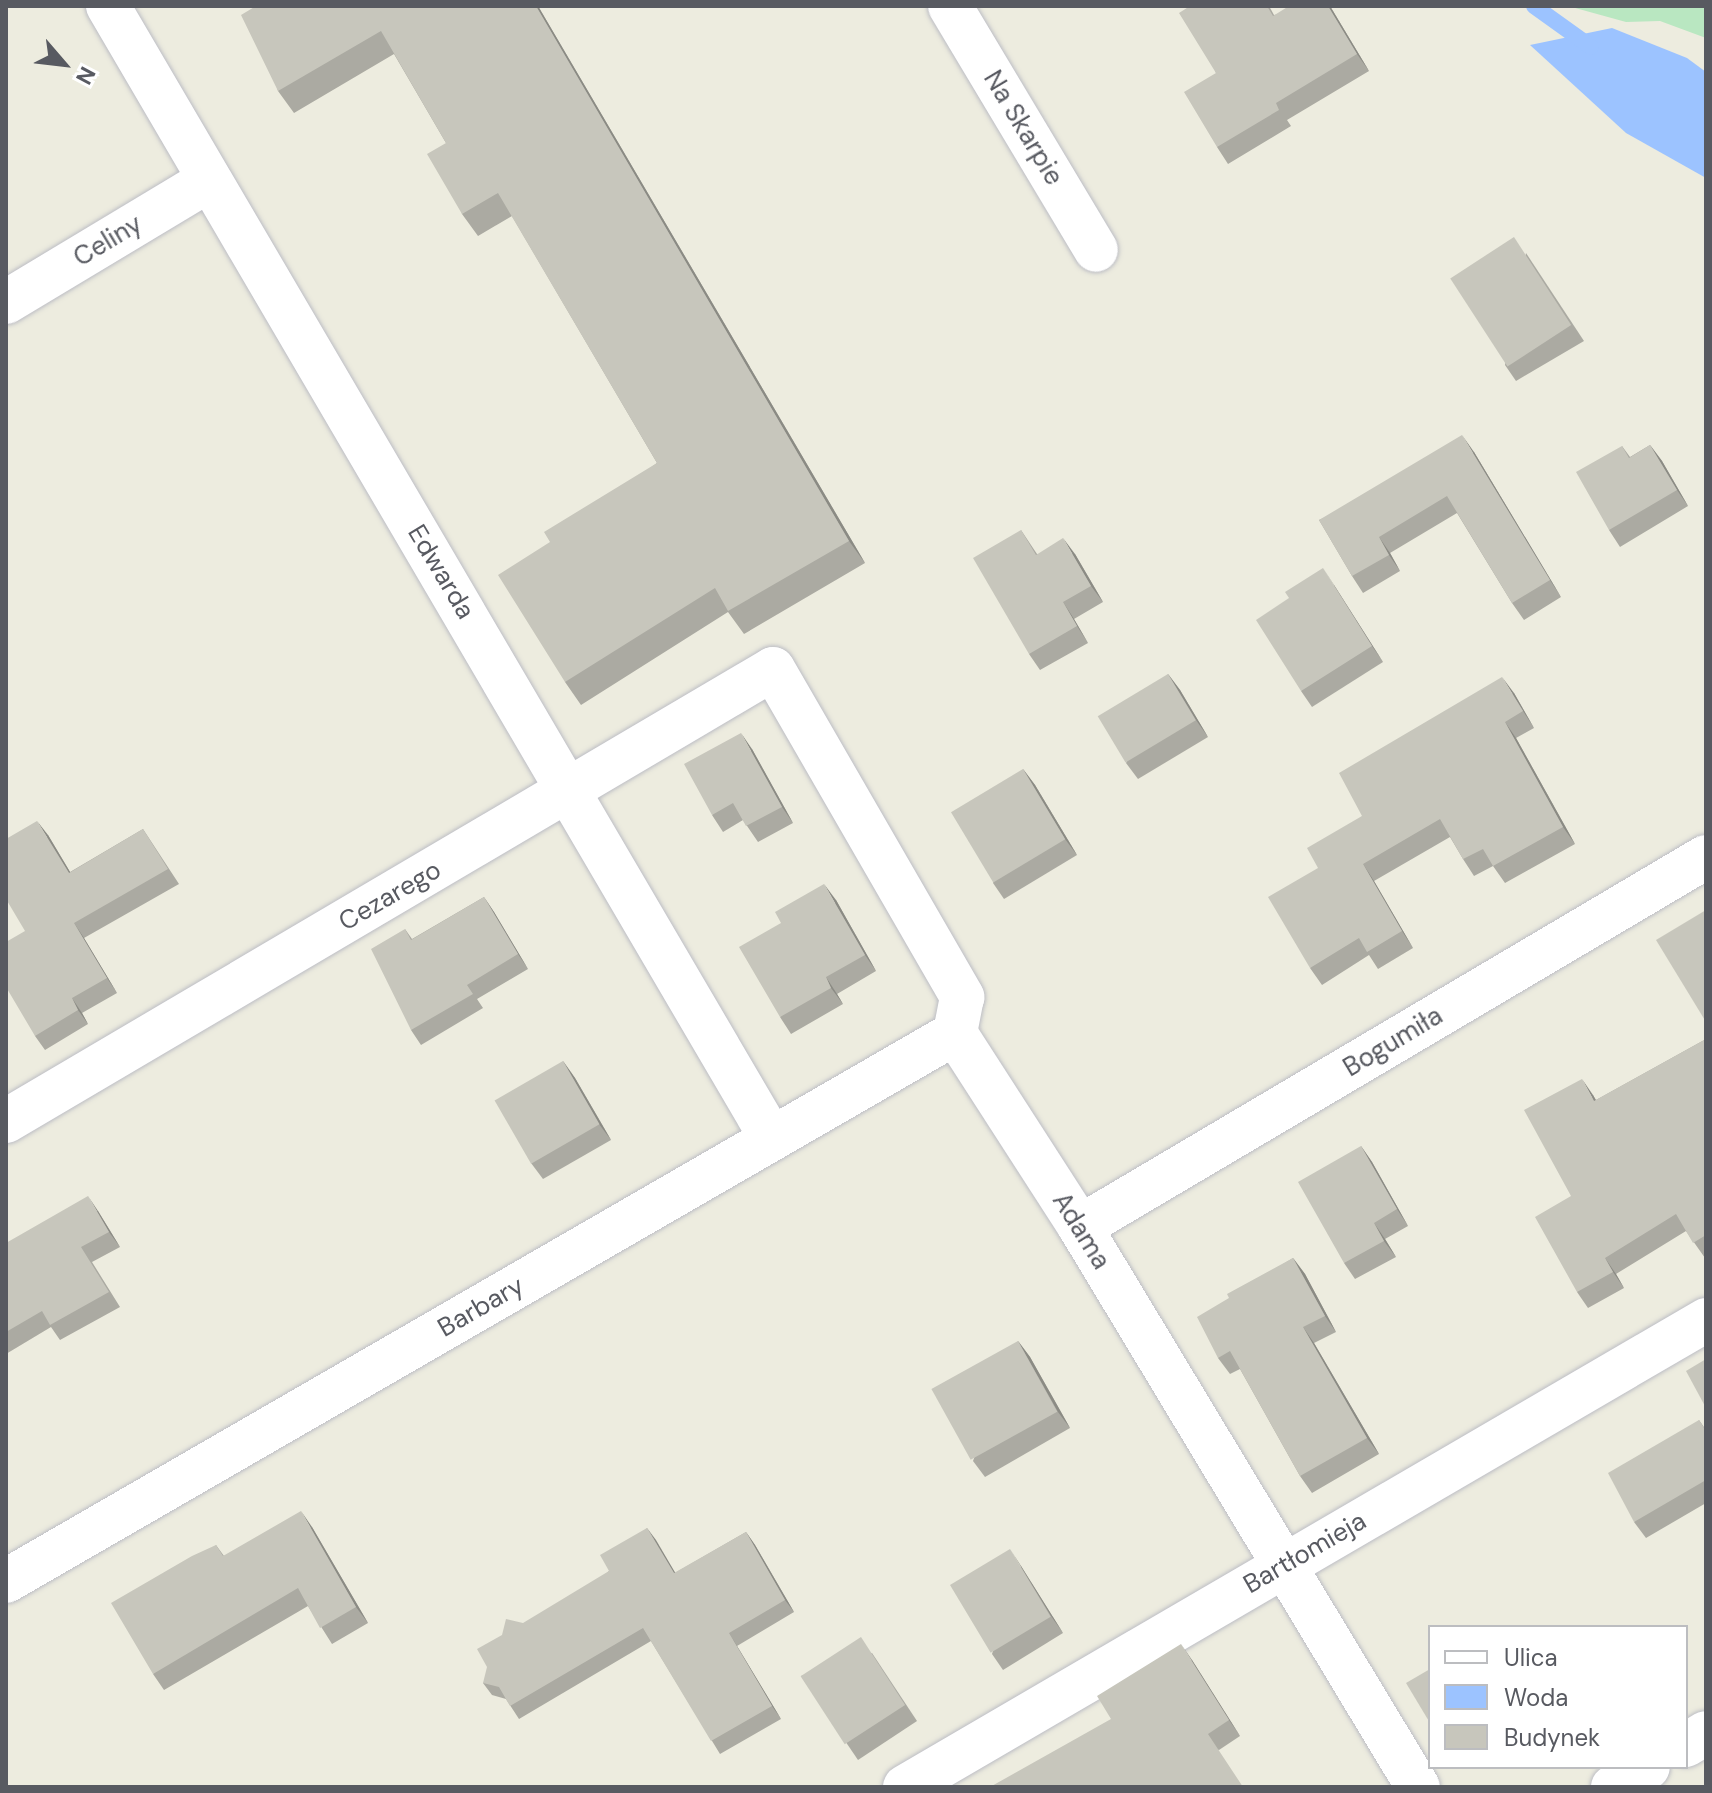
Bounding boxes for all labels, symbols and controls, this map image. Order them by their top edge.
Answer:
north arrow [24,24,104,104]
text: N [69,62,102,89]
street label: Na Skarpie [977,65,1069,191]
street label: Celiny [68,208,148,274]
street label: Edwarda [401,519,481,625]
street label: Cezarego [333,854,447,938]
street label: Bogumiła [1338,1000,1448,1084]
street label: Adama [1045,1187,1117,1275]
street label: Barbary [433,1270,529,1344]
street label: Bartłomieja [1238,1505,1372,1601]
legend [1428,1625,1688,1769]
text: Ulica [1504,1642,1558,1673]
text: Woda [1504,1682,1568,1713]
text: Budynek [1504,1722,1600,1753]

